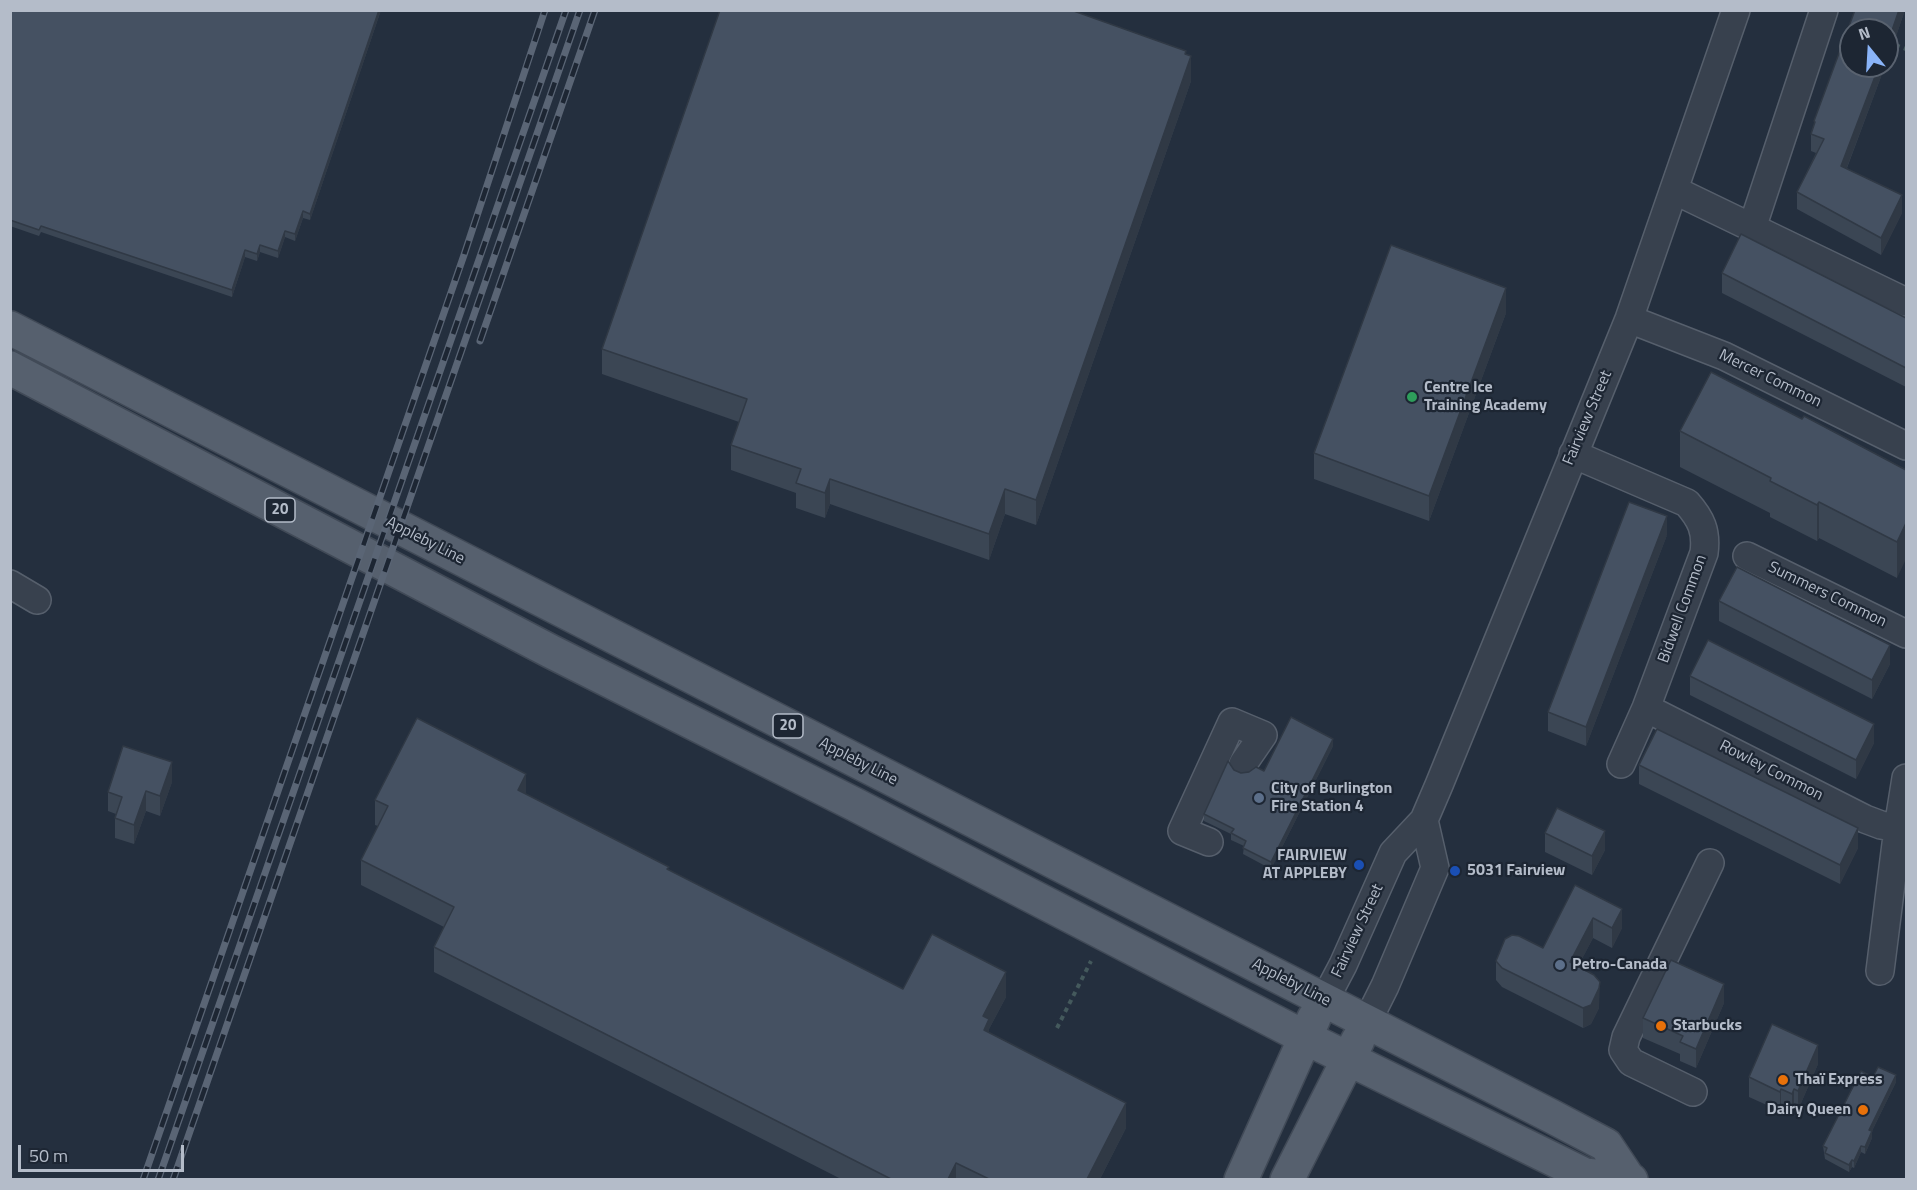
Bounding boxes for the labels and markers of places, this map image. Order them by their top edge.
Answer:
place label: Centre Ice Training Academy [1424,378,1547,416]
marker: Centre Ice Training Academy [1405,390,1419,404]
place label: City of Burlington Fire Station 4 [1271,779,1392,817]
marker: City of Burlington Fire Station 4 [1252,791,1266,805]
place label: FAIRVIEW AT APPLEBY [1263,846,1347,884]
marker: FAIRVIEW AT APPLEBY [1352,858,1366,872]
place label: 5031 Fairview [1467,861,1565,881]
marker: 5031 Fairview [1448,864,1462,878]
place label: Petro-Canada [1572,955,1667,975]
marker: Petro-Canada [1553,958,1567,972]
place label: Starbucks [1673,1016,1742,1036]
marker: Starbucks [1654,1019,1668,1033]
place label: Thaï Express [1795,1070,1882,1090]
marker: Thaï Express [1776,1073,1790,1087]
place label: Dairy Queen [1767,1100,1851,1120]
marker: Dairy Queen [1856,1103,1870,1117]

